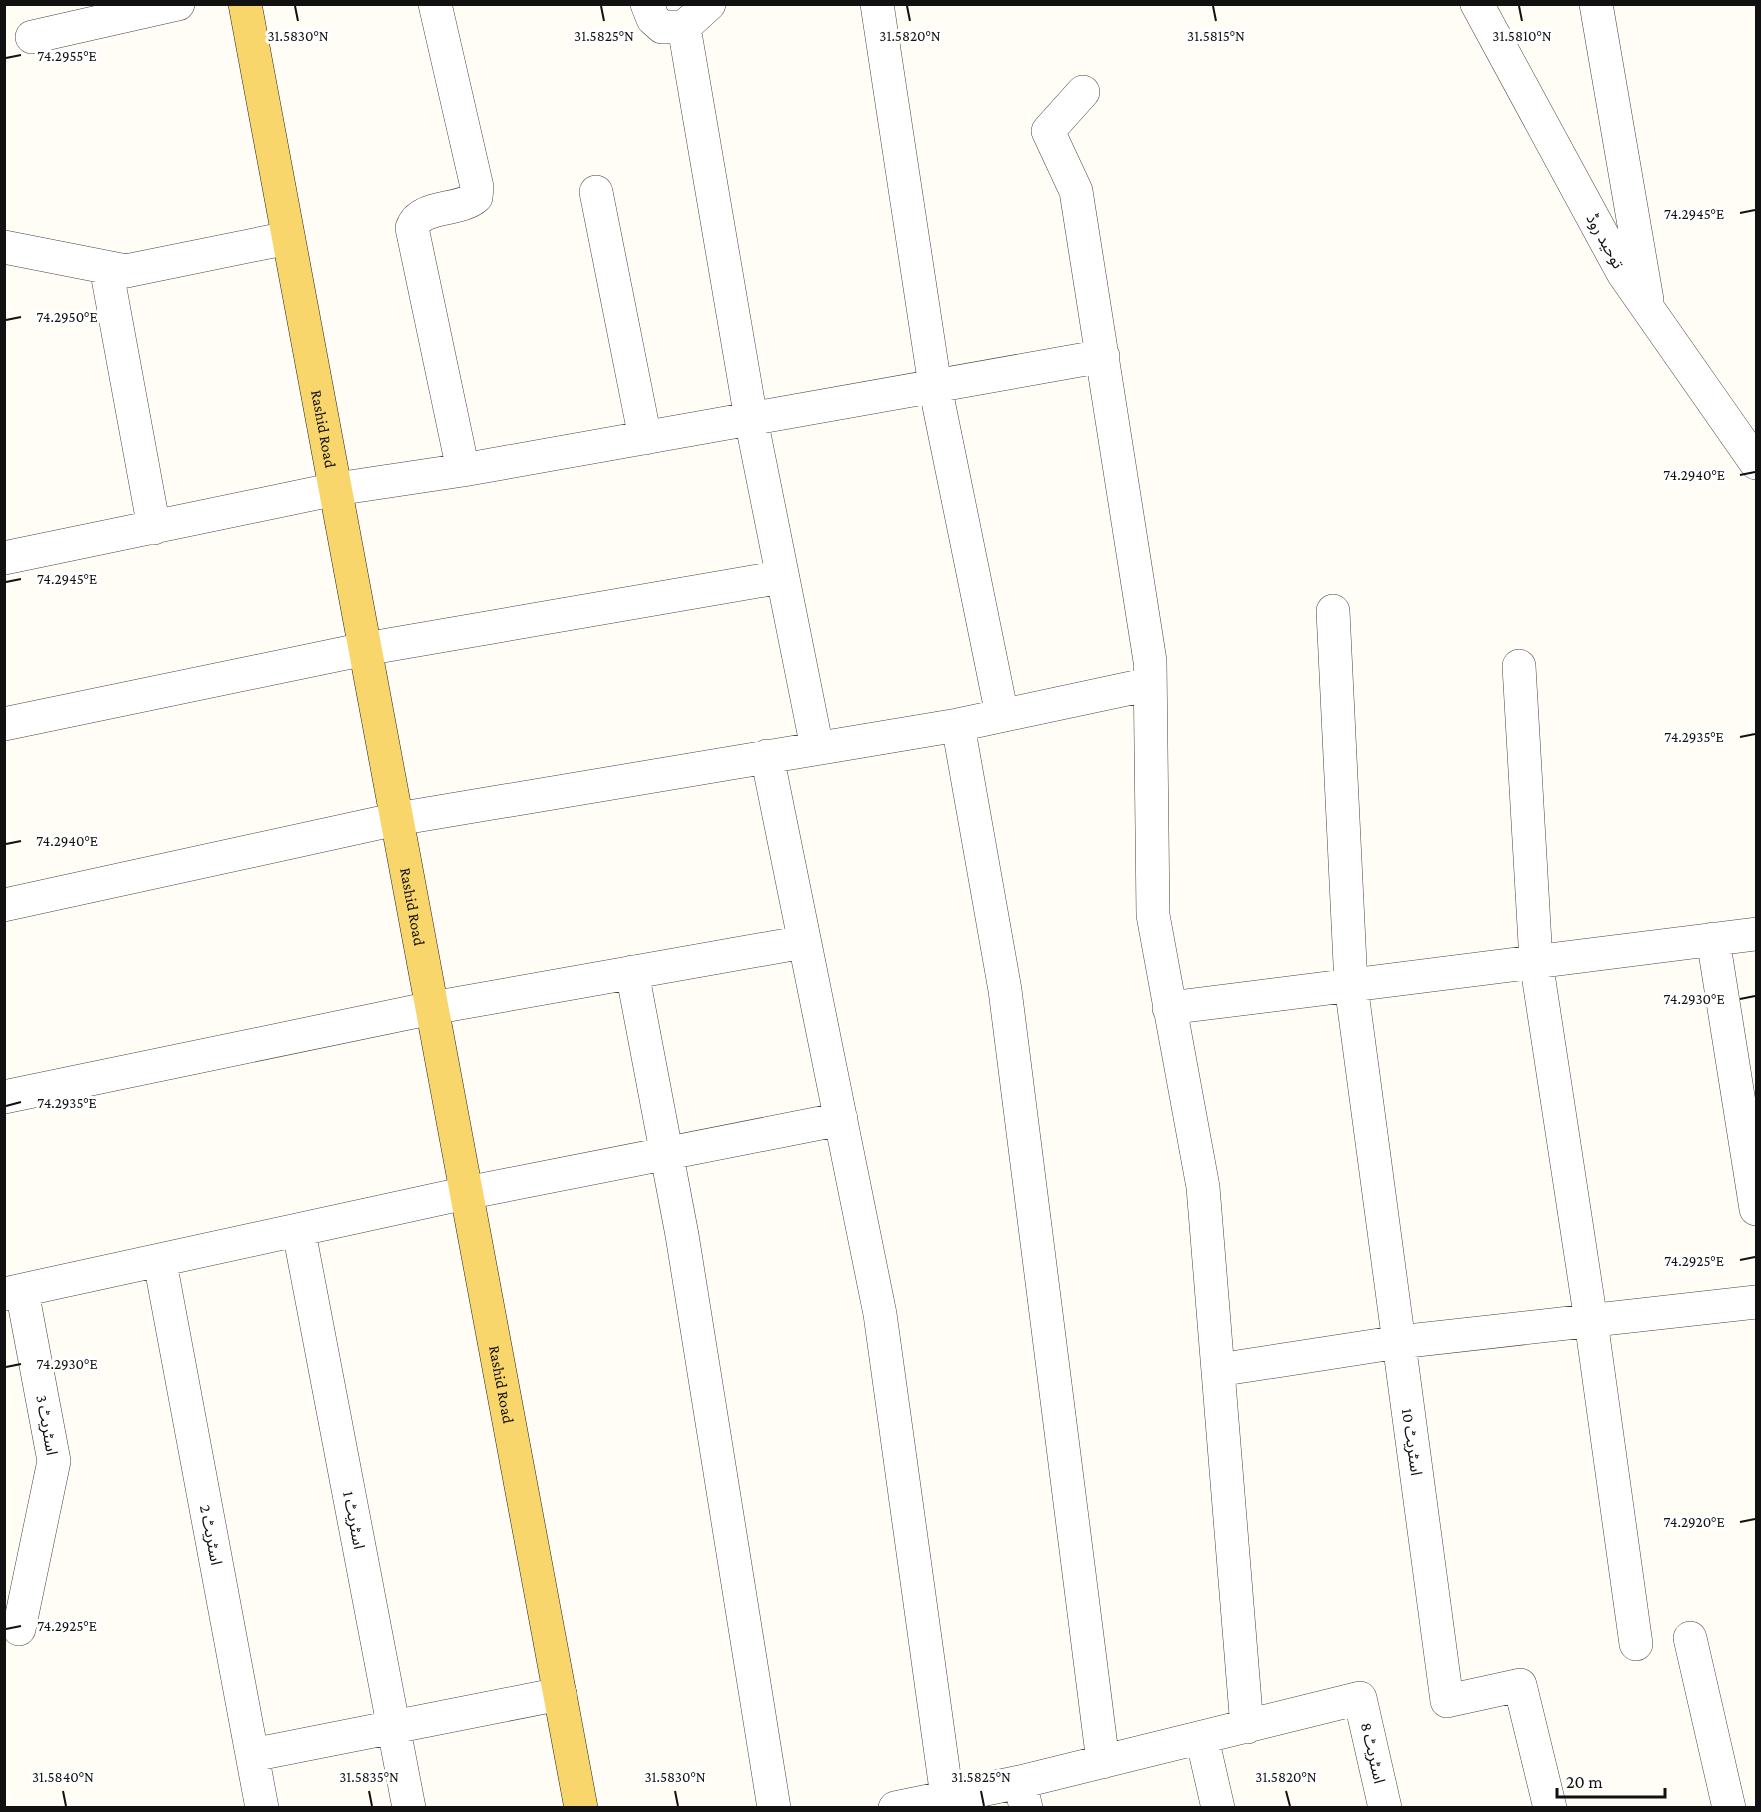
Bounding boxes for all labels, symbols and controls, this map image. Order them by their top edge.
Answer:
text: 31.5830°N [267,28,329,44]
text: 31.5825°N [574,28,634,44]
text: 31.5820°N [879,28,941,44]
text: 31.5815°N [1187,28,1245,44]
text: 31.5810°N [1492,28,1552,44]
text: 74.2955°E [37,48,97,64]
text: 74.2945°E [1664,206,1724,222]
street label: توحید روڈ [1582,210,1627,272]
text: 74.2950°E [36,309,98,325]
street label: Rashid Road [309,388,340,470]
text: 74.2940°E [1663,467,1725,483]
text: 74.2945°E [37,571,97,587]
text: 74.2935°E [1664,729,1724,745]
text: 74.2940°E [36,833,98,849]
street label: Rashid Road [397,866,429,947]
text: 74.2930°E [1663,991,1725,1007]
text: 74.2935°E [37,1095,97,1111]
text: 74.2925°E [1664,1253,1724,1269]
street label: Rashid Road [486,1344,518,1425]
text: 74.2930°E [36,1356,98,1372]
street label: اسٹریٹ 3 [32,1393,61,1457]
street label: اسٹریٹ 10 [1398,1407,1425,1477]
street label: اسٹریٹ 1 [339,1490,368,1551]
street label: اسٹریٹ 2 [196,1503,225,1567]
text: 74.2920°E [1663,1514,1725,1530]
text: 74.2925°E [37,1618,97,1634]
street label: اسٹریٹ 8 [1357,1721,1388,1785]
scale bar [1557,1761,1665,1799]
text: 31.5840°N [32,1769,94,1785]
text: 31.5835°N [339,1769,399,1785]
text: 31.5830°N [644,1769,706,1785]
text: 31.5825°N [951,1769,1011,1785]
text: 31.5820°N [1255,1769,1317,1785]
text: 20 m [1566,1772,1603,1792]

